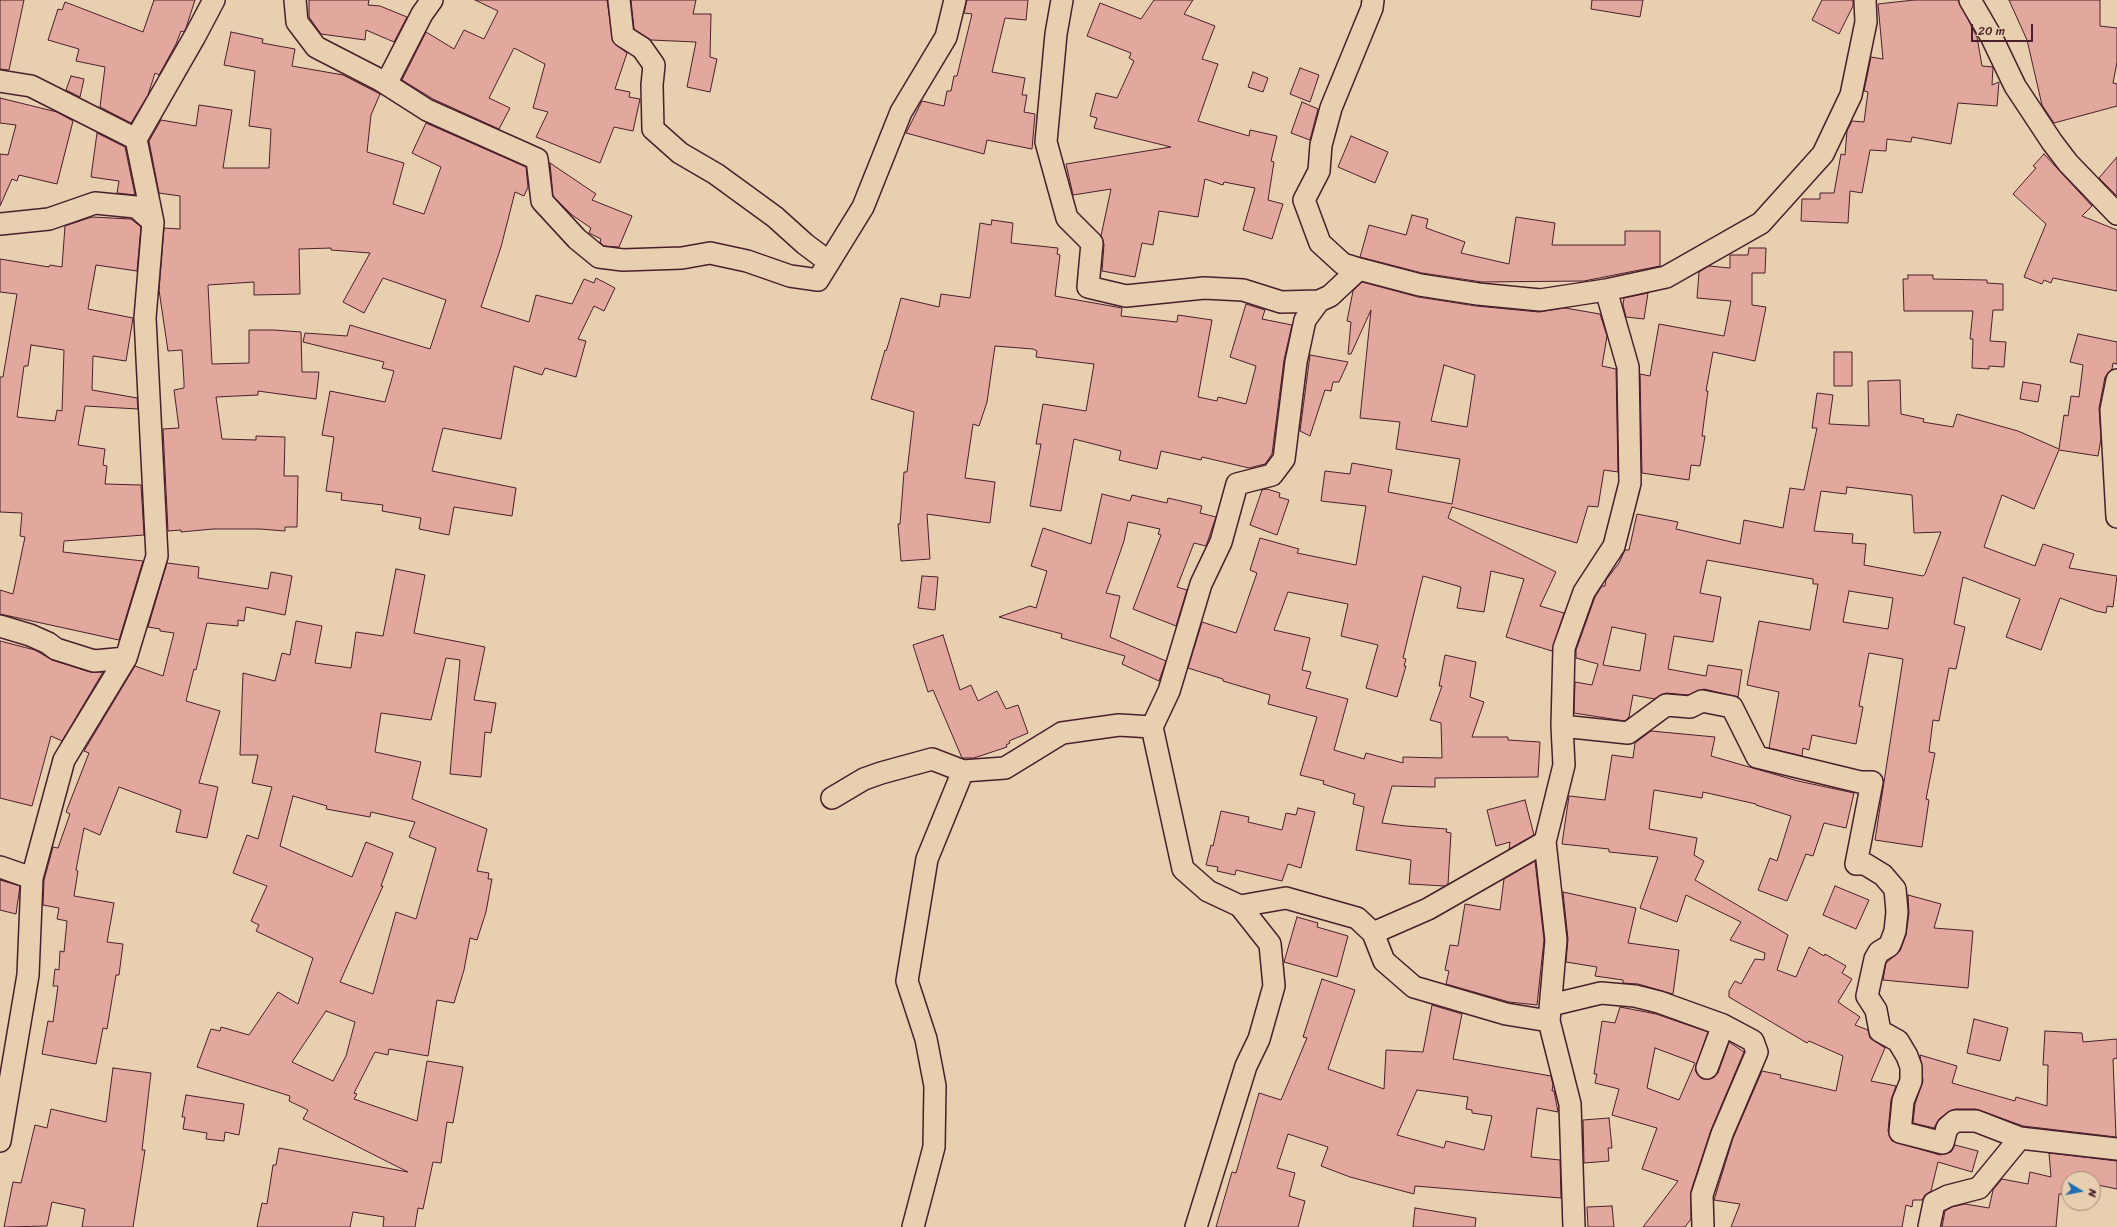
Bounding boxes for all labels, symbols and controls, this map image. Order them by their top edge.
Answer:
scale bar [1973,16,2035,42]
text: 20 m [1978,20,2005,42]
north arrow [2061,1171,2101,1211]
text: N [2082,1188,2102,1198]

